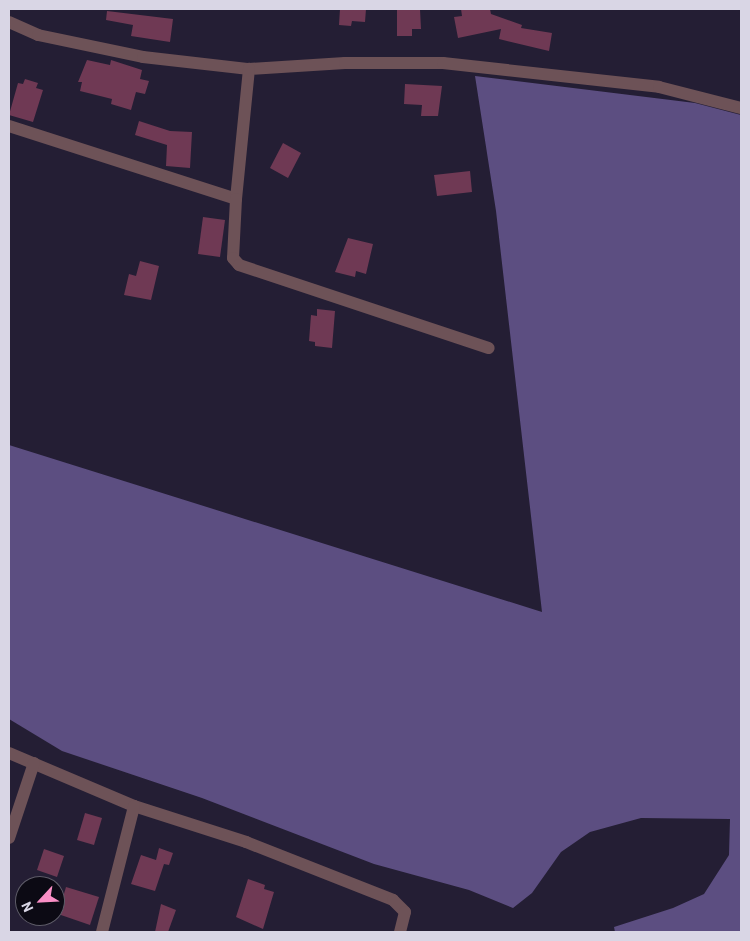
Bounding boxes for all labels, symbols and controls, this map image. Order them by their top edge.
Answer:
north arrow [15,876,65,926]
text: N [17,899,37,915]

